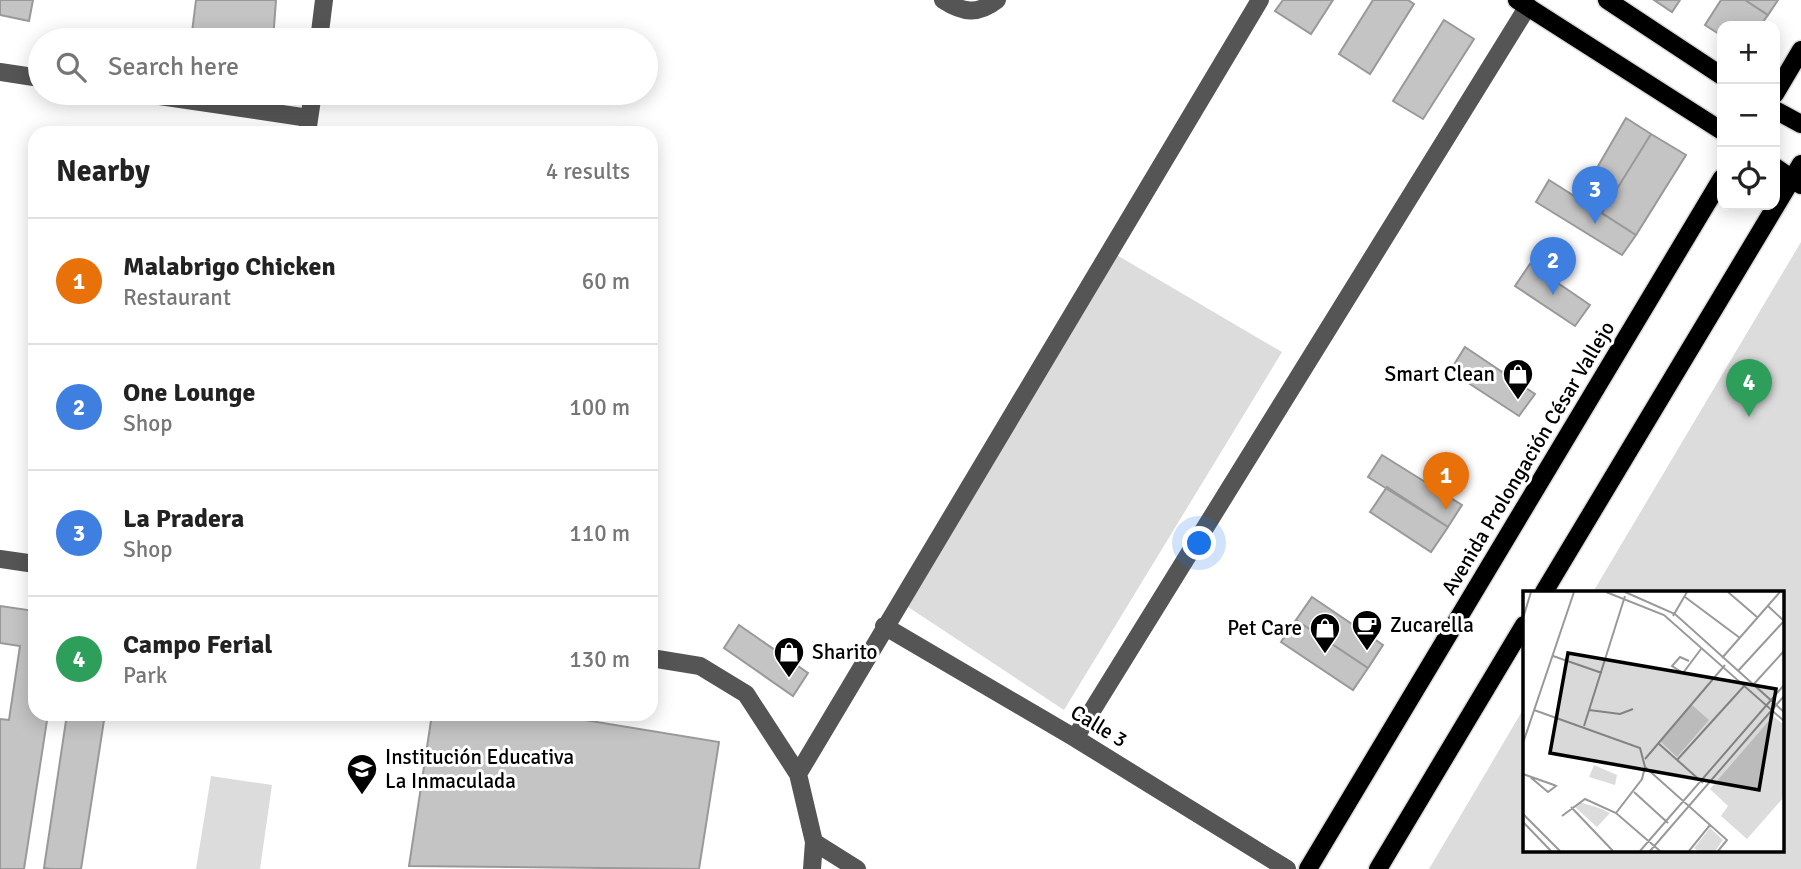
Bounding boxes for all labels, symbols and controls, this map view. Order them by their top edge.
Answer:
map controls [1717,21,1780,210]
button: + [1717,21,1780,84]
search box [28,28,658,105]
icon: search [52,48,90,86]
text: Search here [108,51,239,83]
button: − [1717,84,1780,147]
button: locate [1717,147,1780,210]
text: Nearby [56,153,150,190]
text: 4 results [546,157,630,186]
pin: 3 [1572,166,1618,224]
pin: 2 [1530,237,1576,295]
text: Malabrigo Chicken [123,251,336,283]
text: 1 [73,267,85,296]
text: 60 m [582,267,630,296]
text: Restaurant [123,283,231,312]
street label: Avenida Prolongación César Vallejo [1436,316,1620,600]
shop icon: Smart Clean [1501,357,1535,401]
pin: 4 [1726,359,1772,417]
place label: Smart Clean [1385,361,1495,387]
text: One Lounge [123,377,255,409]
text: 2 [73,393,85,422]
text: 100 m [569,393,630,422]
text: Shop [123,409,172,438]
pin: 1 [1423,452,1469,510]
text: La Pradera [123,503,244,535]
text: 3 [73,519,85,548]
text: 110 m [569,519,630,548]
your location [1182,526,1216,560]
text: Shop [123,535,172,564]
inset map [1523,591,1784,852]
cafe icon: Zucarella [1350,608,1384,652]
shop icon: Pet Care [1308,611,1342,655]
place label: Zucarella [1390,612,1474,638]
place label: Pet Care [1227,615,1302,641]
text: Campo Ferial [123,629,272,661]
shop icon: Sharito [772,635,806,679]
place label: Sharito [812,639,878,665]
text: 4 [73,645,85,674]
text: 130 m [569,645,630,674]
text: Park [123,661,167,690]
street label: Calle 3 [1066,699,1132,753]
place label: Institución Educativa La Inmaculada [385,744,574,794]
school or university icon: Institución Educativa La Inmaculada [345,752,379,796]

